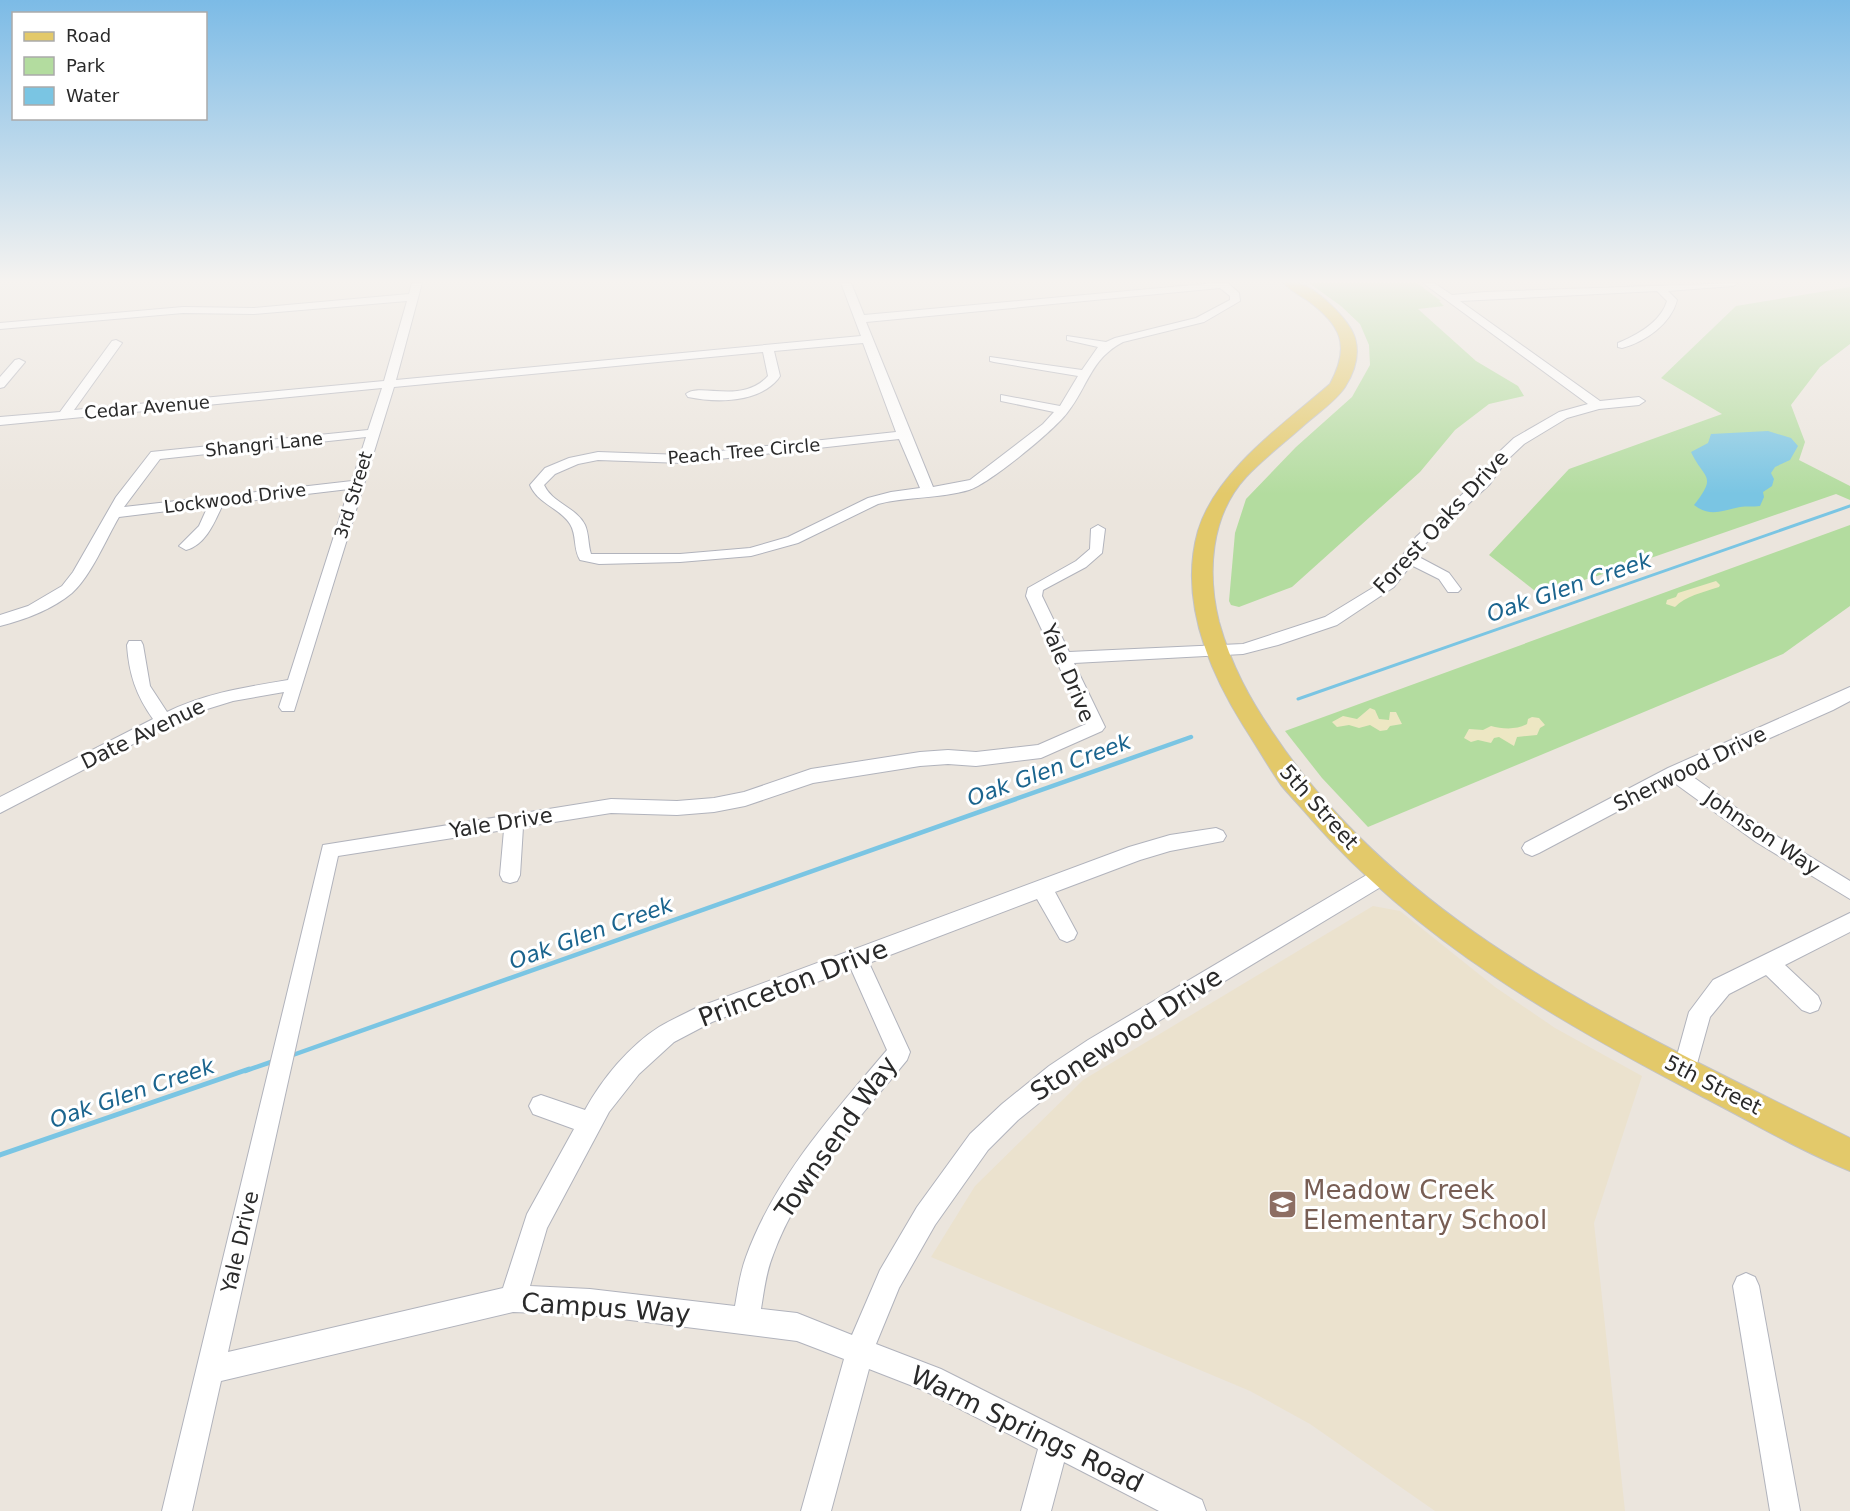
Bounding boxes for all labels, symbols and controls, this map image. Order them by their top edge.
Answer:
legend [12,12,207,120]
text: Road [66,25,111,46]
text: Park [66,55,105,76]
text: Water [66,85,120,106]
street label: Cedar Avenue [83,391,211,423]
street label: Shangri Lane [204,427,324,461]
street label: Peach Tree Circle [667,434,821,468]
street label: Forest Oaks Drive [1369,446,1513,598]
street label: 3rd Street [330,449,376,541]
street label: Lockwood Drive [163,479,307,517]
water label: Oak Glen Creek [1483,547,1656,627]
street label: Yale Drive [1036,619,1099,726]
street label: Date Avenue [77,694,209,774]
street label: Sherwood Drive [1610,722,1770,816]
water label: Oak Glen Creek [964,728,1135,811]
street label: 5th Street [1275,760,1363,854]
street label: Johnson Way [1698,784,1824,880]
street label: Yale Drive [447,803,554,843]
water label: Oak Glen Creek [506,891,677,974]
street label: Princeton Drive [694,933,892,1033]
street label: Stonewood Drive [1025,961,1227,1107]
street label: Townsend Way [768,1050,903,1225]
street label: 5th Street [1661,1050,1765,1120]
water label: Oak Glen Creek [46,1053,219,1133]
place label: Meadow Creek Elementary School [1303,1175,1547,1235]
street label: Yale Drive [216,1189,263,1296]
school or university icon: Meadow Creek Elementary School [1266,1189,1298,1221]
street label: Campus Way [520,1287,692,1329]
street label: Warm Springs Road [906,1360,1148,1498]

